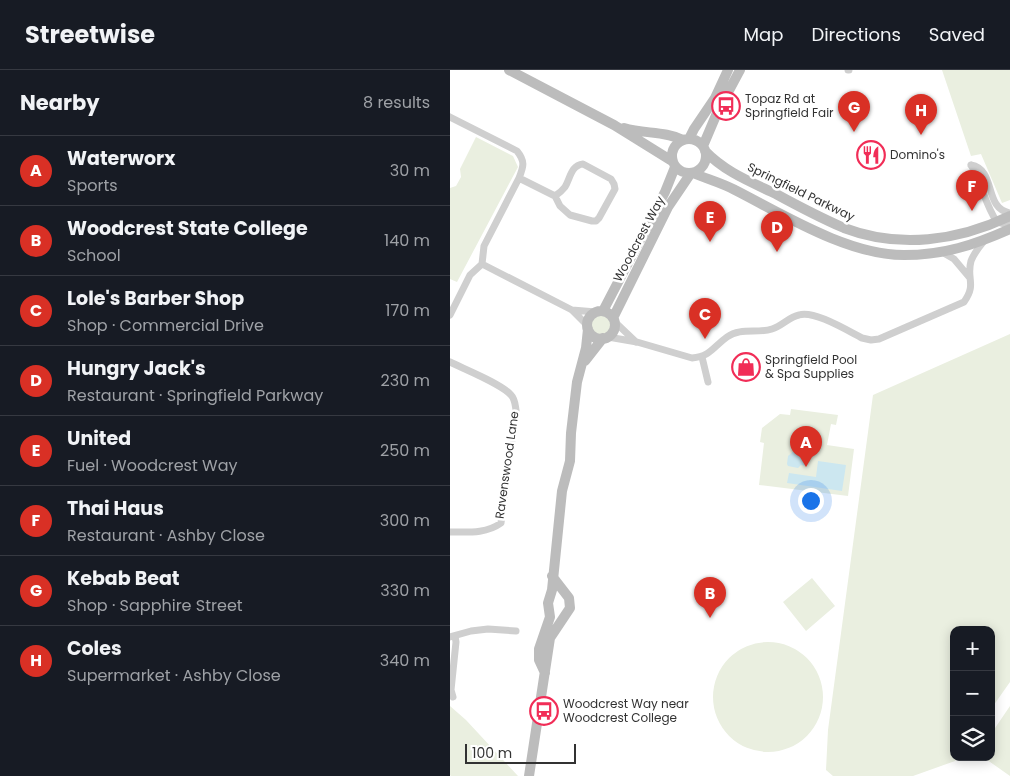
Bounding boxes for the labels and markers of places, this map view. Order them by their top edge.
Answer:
place label: Topaz Rd at Springfield Fair [745,90,834,121]
bus stop icon: Topaz Rd at Springfield Fair [711,91,741,121]
pin: G [838,91,870,132]
pin: H [905,94,937,135]
restaurant icon: Domino's [856,140,886,170]
place label: Domino's [890,146,945,163]
pin: F [956,170,988,211]
pin: E [694,201,726,242]
pin: D [761,211,793,252]
pin: C [689,298,721,339]
place label: Springfield Pool & Spa Supplies [765,351,857,382]
shop icon: Springfield Pool & Spa Supplies [731,352,761,382]
pin: A [790,426,822,467]
pin: B [694,577,726,618]
place label: Woodcrest Way near Woodcrest College [563,695,689,726]
bus stop icon: Woodcrest Way near Woodcrest College [529,696,559,726]

